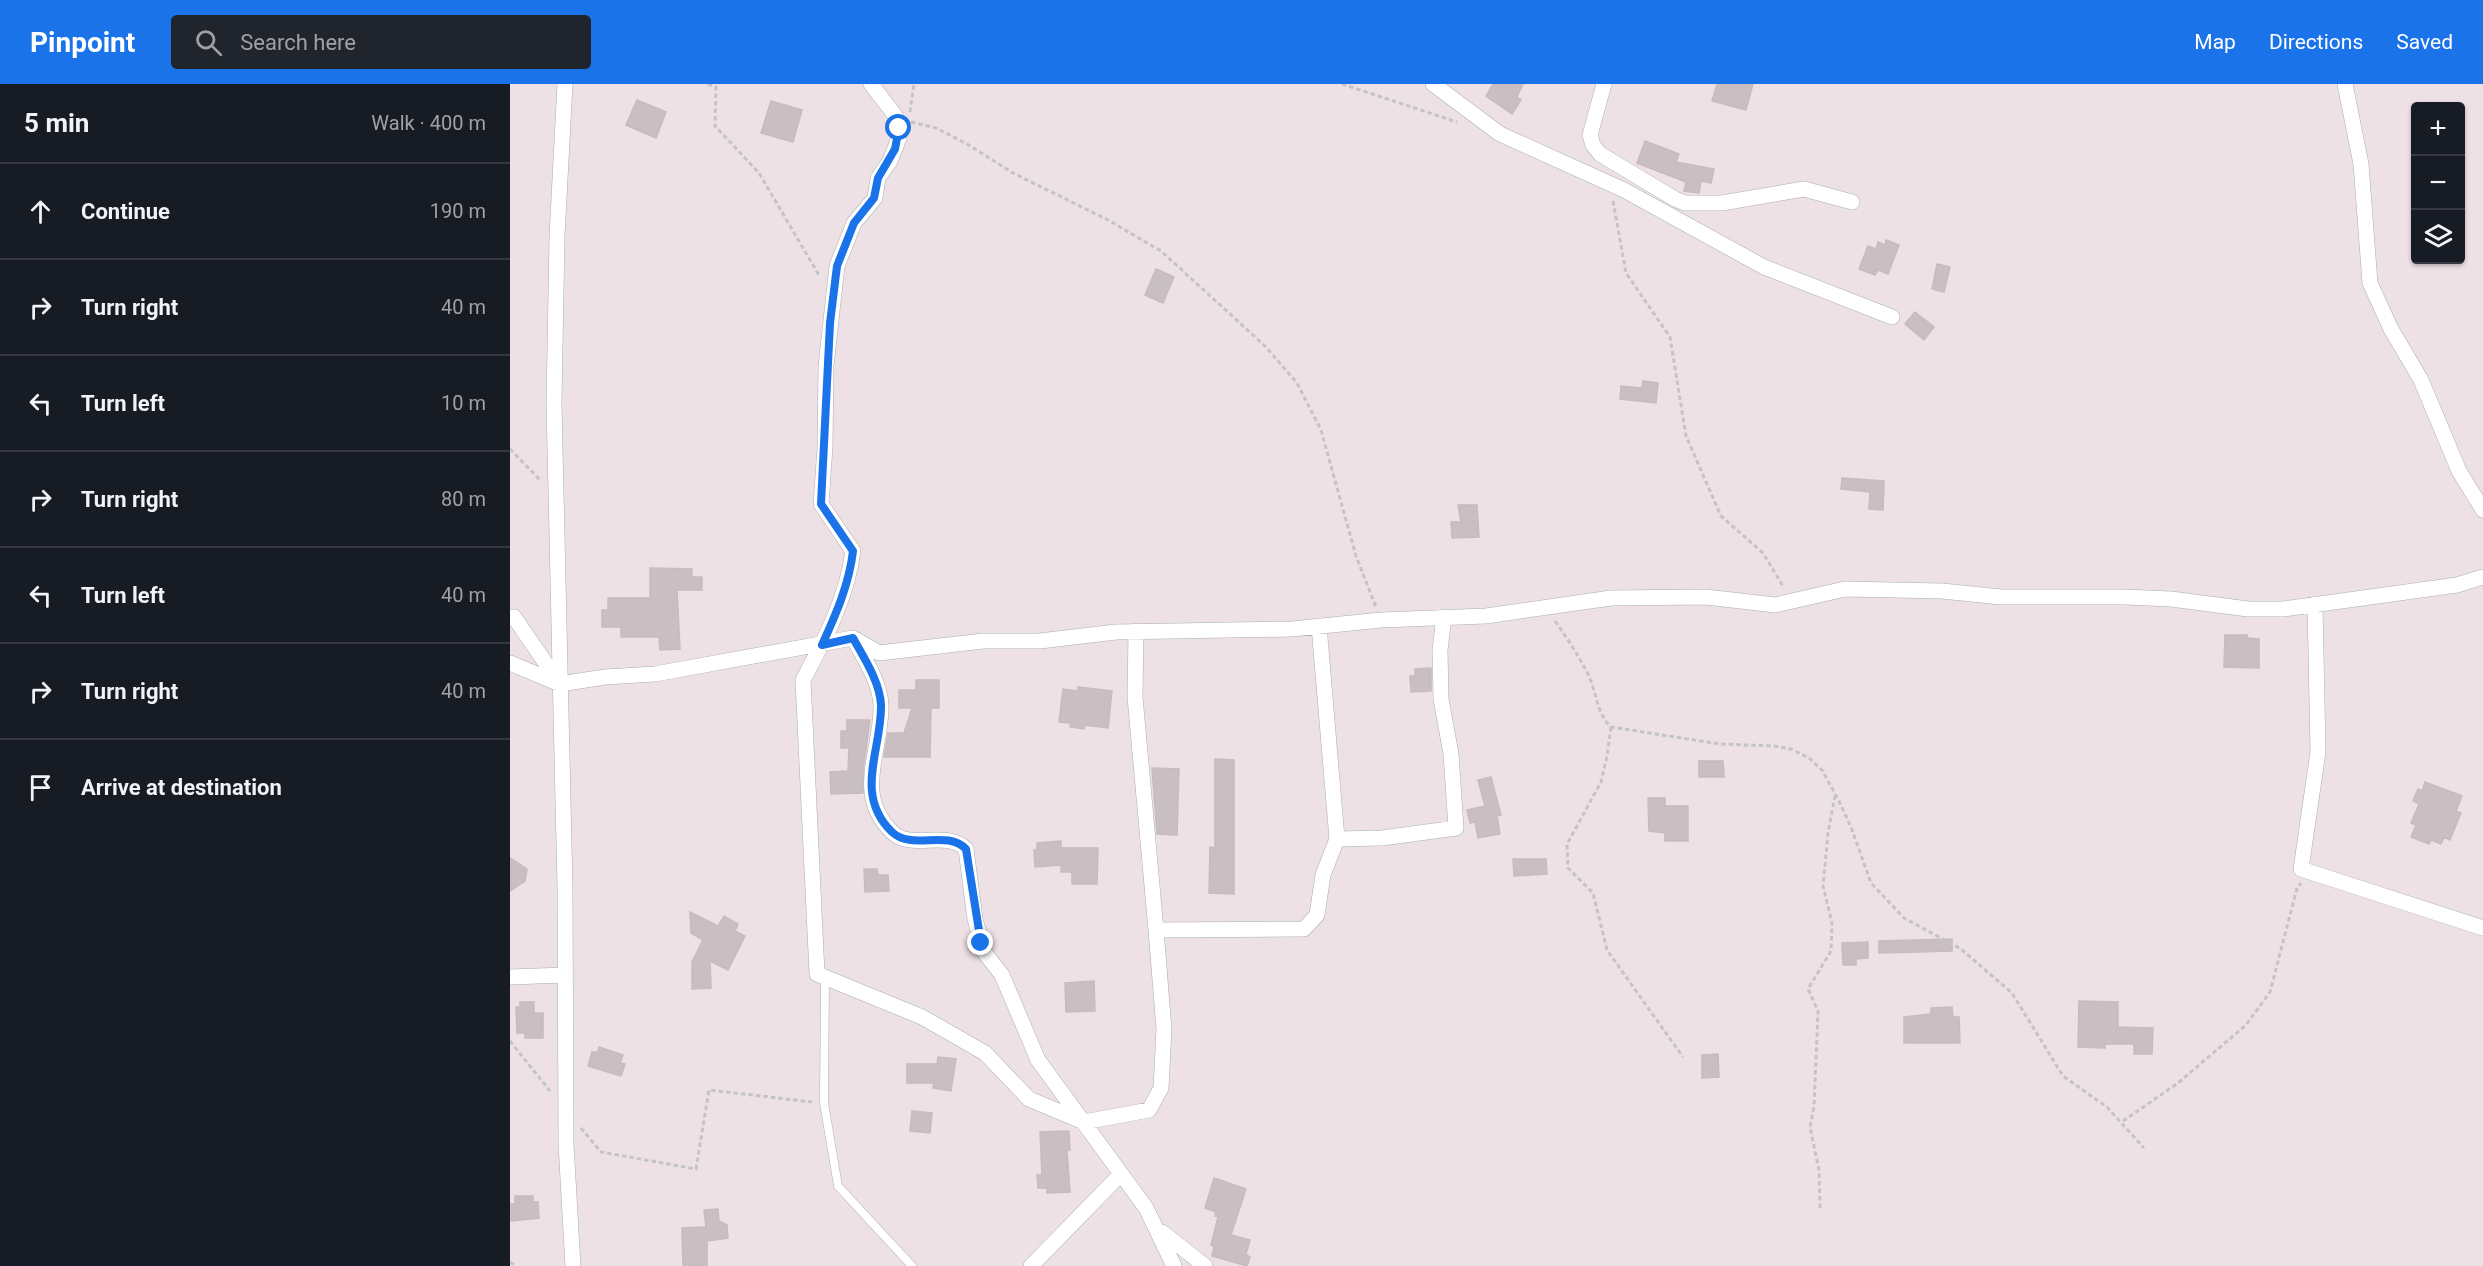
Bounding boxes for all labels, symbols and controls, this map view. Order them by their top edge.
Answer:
search box [171,15,591,69]
text: Pinpoint [30,26,135,59]
icon: search [192,26,225,59]
text: Search here [240,30,356,55]
text: Map [2194,30,2236,54]
text: Directions [2269,30,2363,54]
text: Saved [2396,30,2453,54]
map controls [2411,102,2465,264]
button: + [2411,102,2465,156]
text: 5 min [24,108,89,138]
text: Walk · 400 m [371,111,486,135]
route start [885,114,911,140]
button: − [2411,156,2465,210]
icon: ahead [24,195,57,228]
text: Continue [81,199,170,224]
text: 190 m [430,199,486,223]
button: layers [2411,210,2465,264]
icon: right [24,291,57,324]
text: Turn right [81,295,178,320]
text: 40 m [441,295,486,319]
icon: left [24,387,57,420]
text: Turn left [81,391,165,416]
text: 10 m [441,391,486,415]
icon: right [24,483,57,516]
text: Turn right [81,487,178,512]
text: 80 m [441,487,486,511]
icon: left [24,579,57,612]
text: Turn left [81,583,165,608]
text: 40 m [441,583,486,607]
icon: right [24,675,57,708]
text: Turn right [81,679,178,704]
text: 40 m [441,679,486,703]
icon: arrive [24,771,57,804]
text: Arrive at destination [81,775,282,800]
route end [967,929,993,955]

